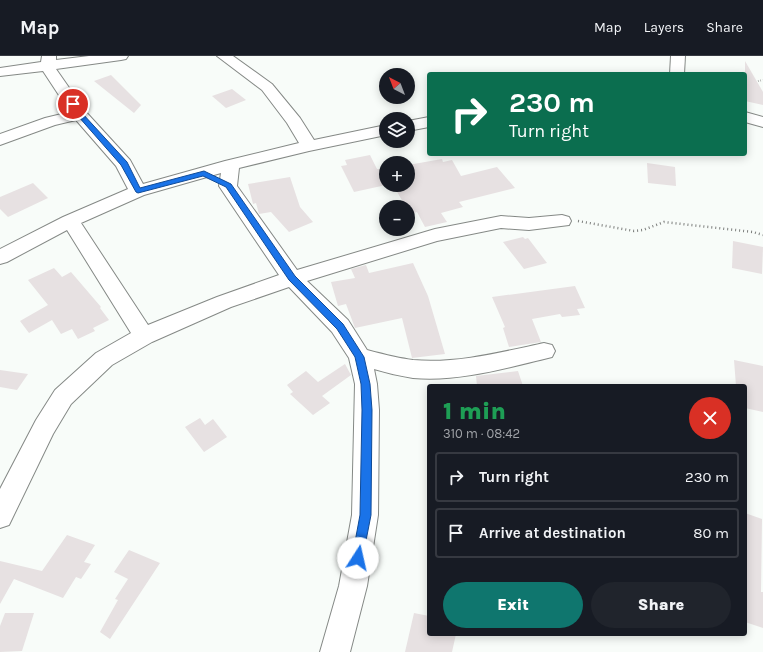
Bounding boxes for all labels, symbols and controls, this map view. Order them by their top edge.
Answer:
text: Map [20,17,59,39]
text: Map [594,19,622,36]
text: Layers [644,19,684,36]
text: Share [706,19,743,36]
north arrow [379,68,415,104]
map controls [379,68,415,236]
text: 230 m [509,86,595,119]
pin [56,87,90,121]
icon: right [443,88,495,140]
icon: arrive [62,93,84,115]
button: layers [379,112,415,148]
text: Turn right [509,120,589,142]
button: + [379,156,415,192]
button: − [379,200,415,236]
text: 1 min [443,397,506,425]
button: close [689,397,731,439]
text: 310 m · 08:42 [443,426,520,441]
icon: right [445,466,467,488]
text: Turn right [479,468,549,486]
text: 230 m [685,468,729,486]
icon: arrive [445,522,467,544]
text: Arrive at destination [479,524,626,542]
text: 80 m [693,524,729,542]
position arrow [337,537,379,579]
button: Exit [443,582,583,628]
button: Share [591,582,731,628]

